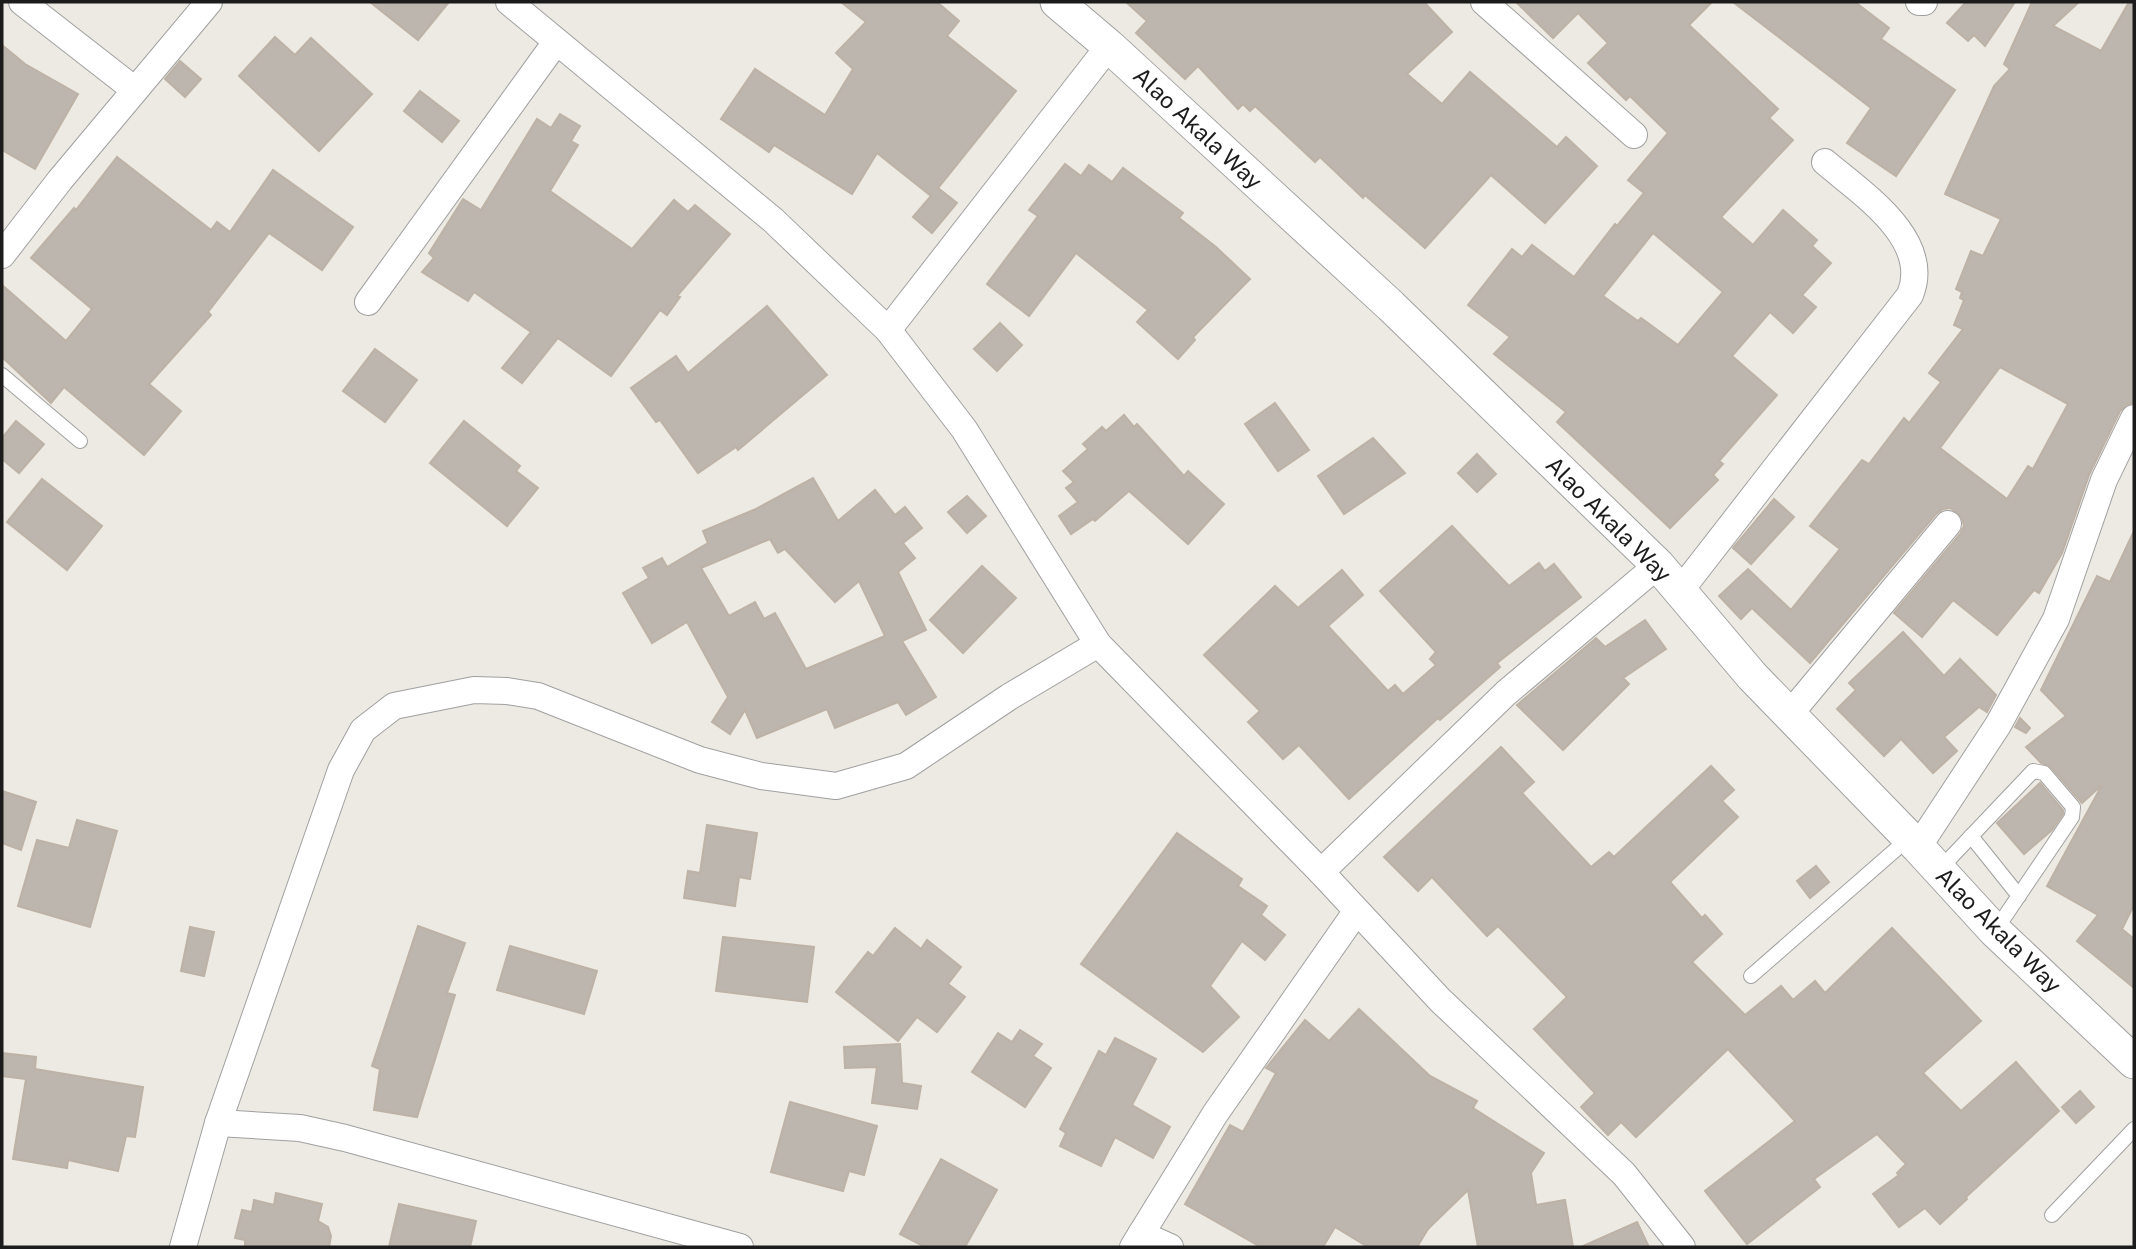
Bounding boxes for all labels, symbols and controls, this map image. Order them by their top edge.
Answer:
street label: Alao Akala Way [1128,61,1268,195]
street label: Alao Akala Way [1541,451,1677,587]
street label: Alao Akala Way [1931,862,2067,998]

